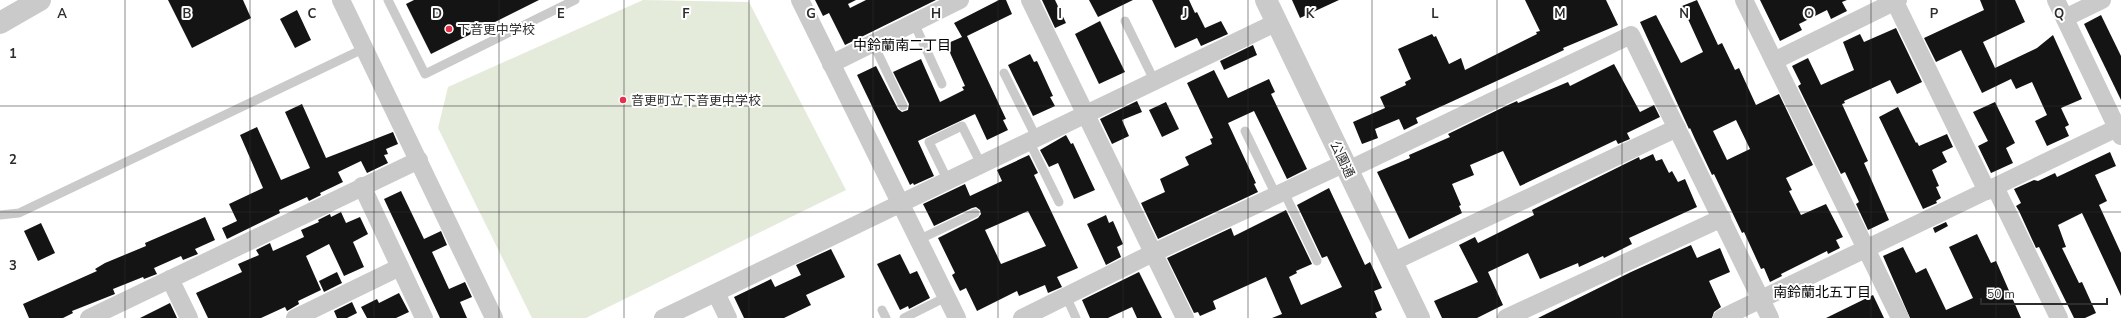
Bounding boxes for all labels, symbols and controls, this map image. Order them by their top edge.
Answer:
text: A [57,5,67,23]
text: B [183,5,192,23]
text: C [308,5,317,23]
text: D [432,5,442,23]
text: E [557,5,565,23]
text: F [682,5,690,23]
text: G [806,5,816,23]
text: H [931,5,941,23]
text: I [1058,5,1062,23]
text: J [1182,5,1187,23]
text: K [1306,5,1315,23]
text: L [1431,5,1439,23]
text: M [1554,5,1566,23]
text: N [1679,5,1689,23]
text: O [1804,5,1814,23]
text: P [1930,5,1939,23]
text: Q [2054,5,2064,23]
place label: 下音更中学校 [457,21,535,39]
marker: 下音更中学校 [444,24,454,34]
district label: 中鈴蘭南二丁目 [853,36,951,55]
text: 1 [9,45,17,63]
place label: 音更町立下音更中学校 [631,92,761,110]
marker: 音更町立下音更中学校 [618,95,628,105]
street label: 公園通 [1326,138,1358,181]
text: 2 [9,151,17,169]
text: 3 [9,257,17,275]
scale bar [1981,280,2107,306]
district label: 南鈴蘭北五丁目 [1773,283,1871,302]
text: 50 m [1987,286,2015,302]

